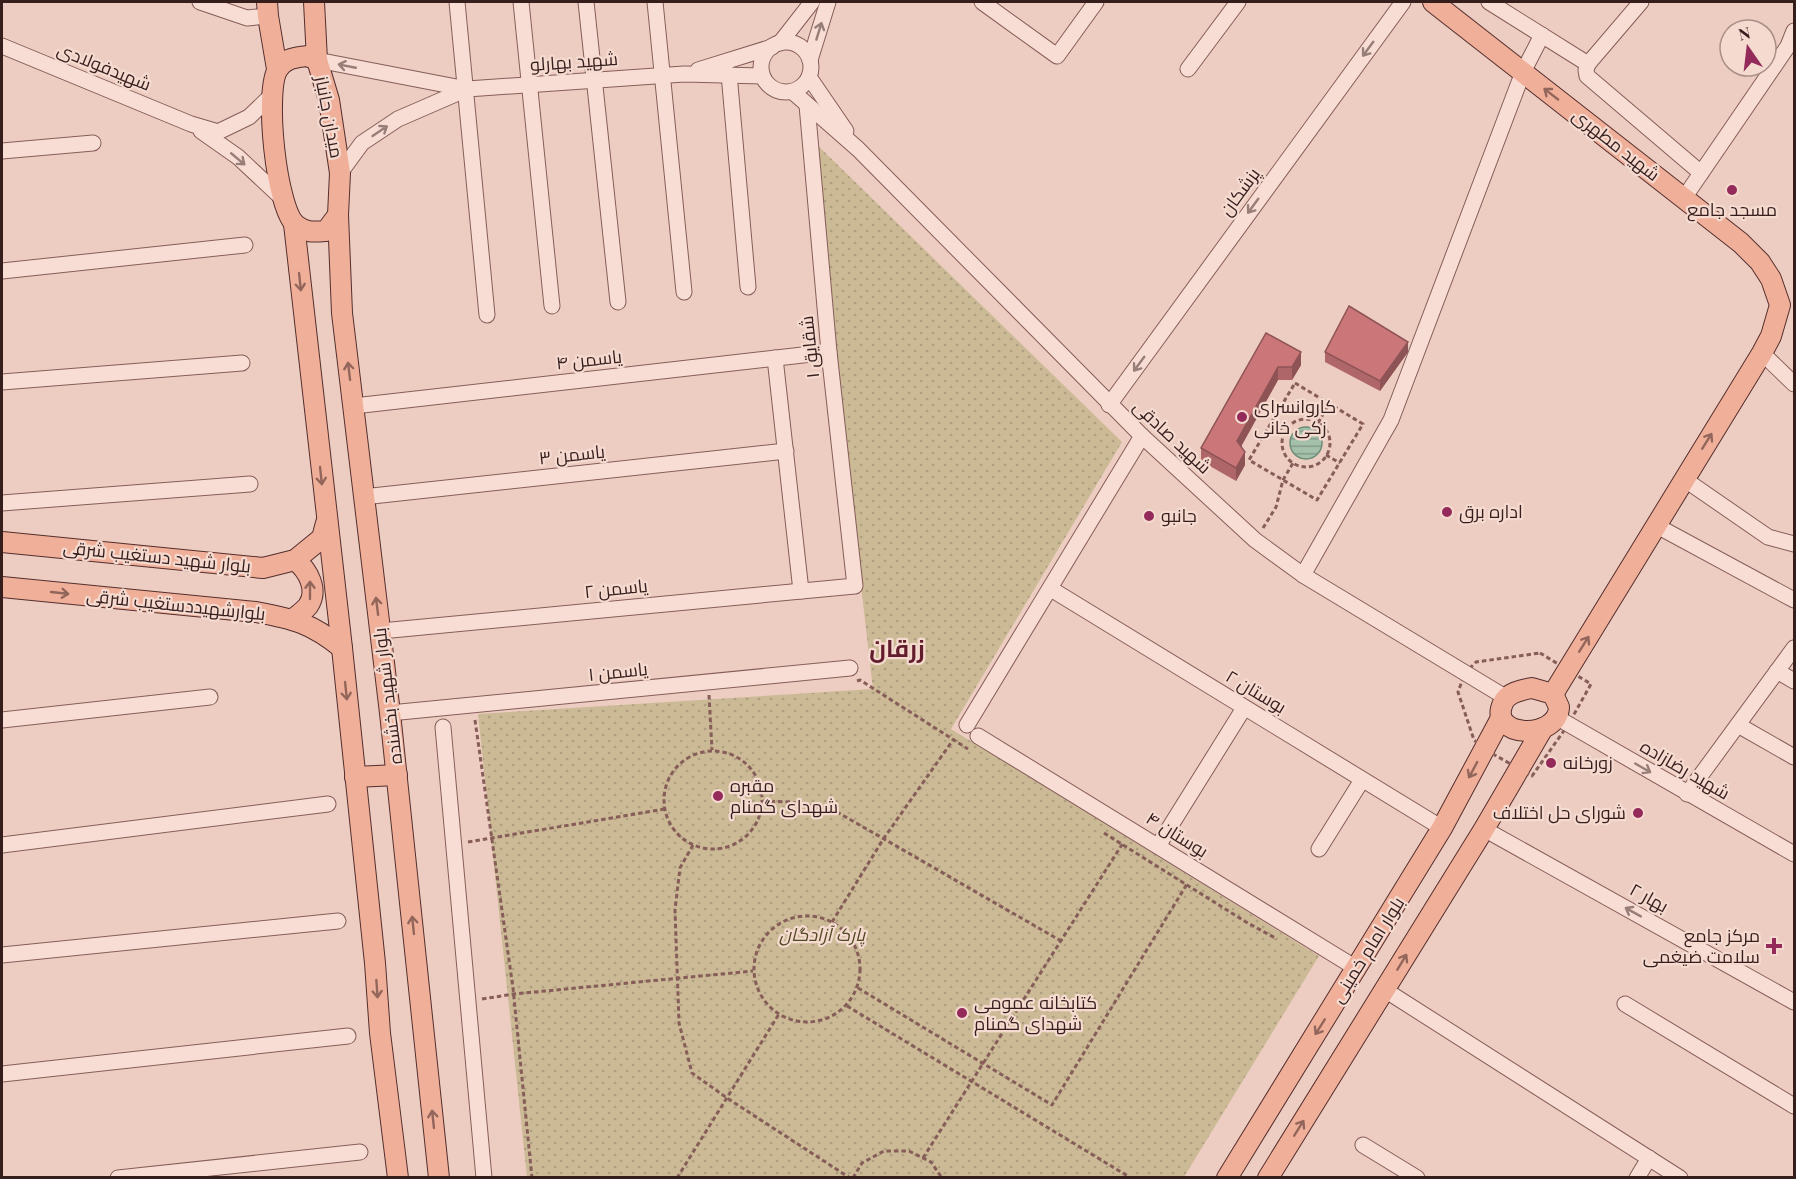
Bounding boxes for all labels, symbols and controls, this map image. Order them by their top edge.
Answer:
north arrow [1718,18,1778,78]
text: N [1736,21,1753,45]
one-way arrow [814,22,825,41]
street label: شهیدفولادی [54,36,155,96]
one-way arrow [1362,40,1374,56]
street label: شهید بهارلو [529,46,619,76]
one-way arrow [338,60,358,71]
street label: میدان جانباز [310,73,350,160]
one-way arrow [1544,87,1560,100]
street label: شهید مطهری [1568,103,1665,186]
one-way arrow [371,125,388,137]
one-way arrow [230,152,246,165]
street label: پزشکان [1214,162,1266,221]
marker: مسجد جامع [1725,183,1739,197]
place label: مسجد جامع [1687,197,1777,222]
one-way arrow [1247,198,1260,214]
one-way arrow [295,272,306,292]
street label: شقایق ۱ [794,315,825,380]
street label: یاسمن ۴ [555,344,623,374]
one-way arrow [1133,356,1145,372]
one-way arrow [344,362,355,381]
street label: شهید صادقی [1129,394,1217,479]
place label: کاروانسرای زکی خانی [1254,394,1336,439]
marker: کاروانسرای زکی خانی [1235,410,1249,424]
one-way arrow [1702,433,1714,450]
street label: یاسمن ۳ [538,439,606,469]
one-way arrow [316,466,327,485]
place label: اداره برق [1459,499,1523,524]
place label: جانبو [1161,503,1197,527]
marker: اداره برق [1440,505,1454,519]
marker: جانبو [1142,509,1156,523]
street label: بلوار شهید دستغیب شرقی [62,534,252,578]
street label: یاسمن ۲ [583,573,649,603]
one-way arrow [304,581,316,600]
street label: بلوارشهیددستغیب شرقی [85,583,267,625]
one-way arrow [49,588,69,599]
one-way arrow [372,597,383,617]
street label: بلوار شهید بخشنده [367,626,407,766]
district label: زرقان [869,631,925,663]
one-way arrow [1579,636,1591,653]
street label: یاسمن ۱ [587,656,649,686]
street label: بوستان ۲ [1222,664,1291,719]
one-way arrow [341,680,352,700]
street label: شهید رضازاده [1636,734,1735,804]
place label: زورخانه [1563,750,1613,774]
marker: زورخانه [1544,756,1558,770]
one-way arrow [1467,760,1478,778]
one-way arrow [1634,763,1651,775]
place label: مقبره شهدای گمنام [730,773,838,819]
marker: مقبره شهدای گمنام [711,789,725,803]
place label: شورای حل اختلاف [1493,800,1626,824]
street label: بوستان ۴ [1142,806,1213,863]
marker: شورای حل اختلاف [1631,806,1645,820]
street label: بهار ۲ [1626,877,1673,917]
street label: بلوار امام خمینی [1325,892,1410,1008]
one-way arrow [1625,906,1642,918]
one-way arrow [407,916,418,936]
park label: پارک آزادگان [779,922,866,947]
place label: مرکز جامع سلامت ضیغمی [1643,923,1760,968]
marker: مرکز جامع سلامت ضیغمی [1765,937,1783,955]
one-way arrow [1396,954,1408,971]
one-way arrow [371,979,382,998]
place label: کتابخانه عمومی شهدای گمنام [974,990,1097,1036]
marker: کتابخانه عمومی شهدای گمنام [955,1006,969,1020]
one-way arrow [1313,1018,1325,1035]
one-way arrow [427,1110,438,1130]
one-way arrow [1294,1120,1306,1137]

